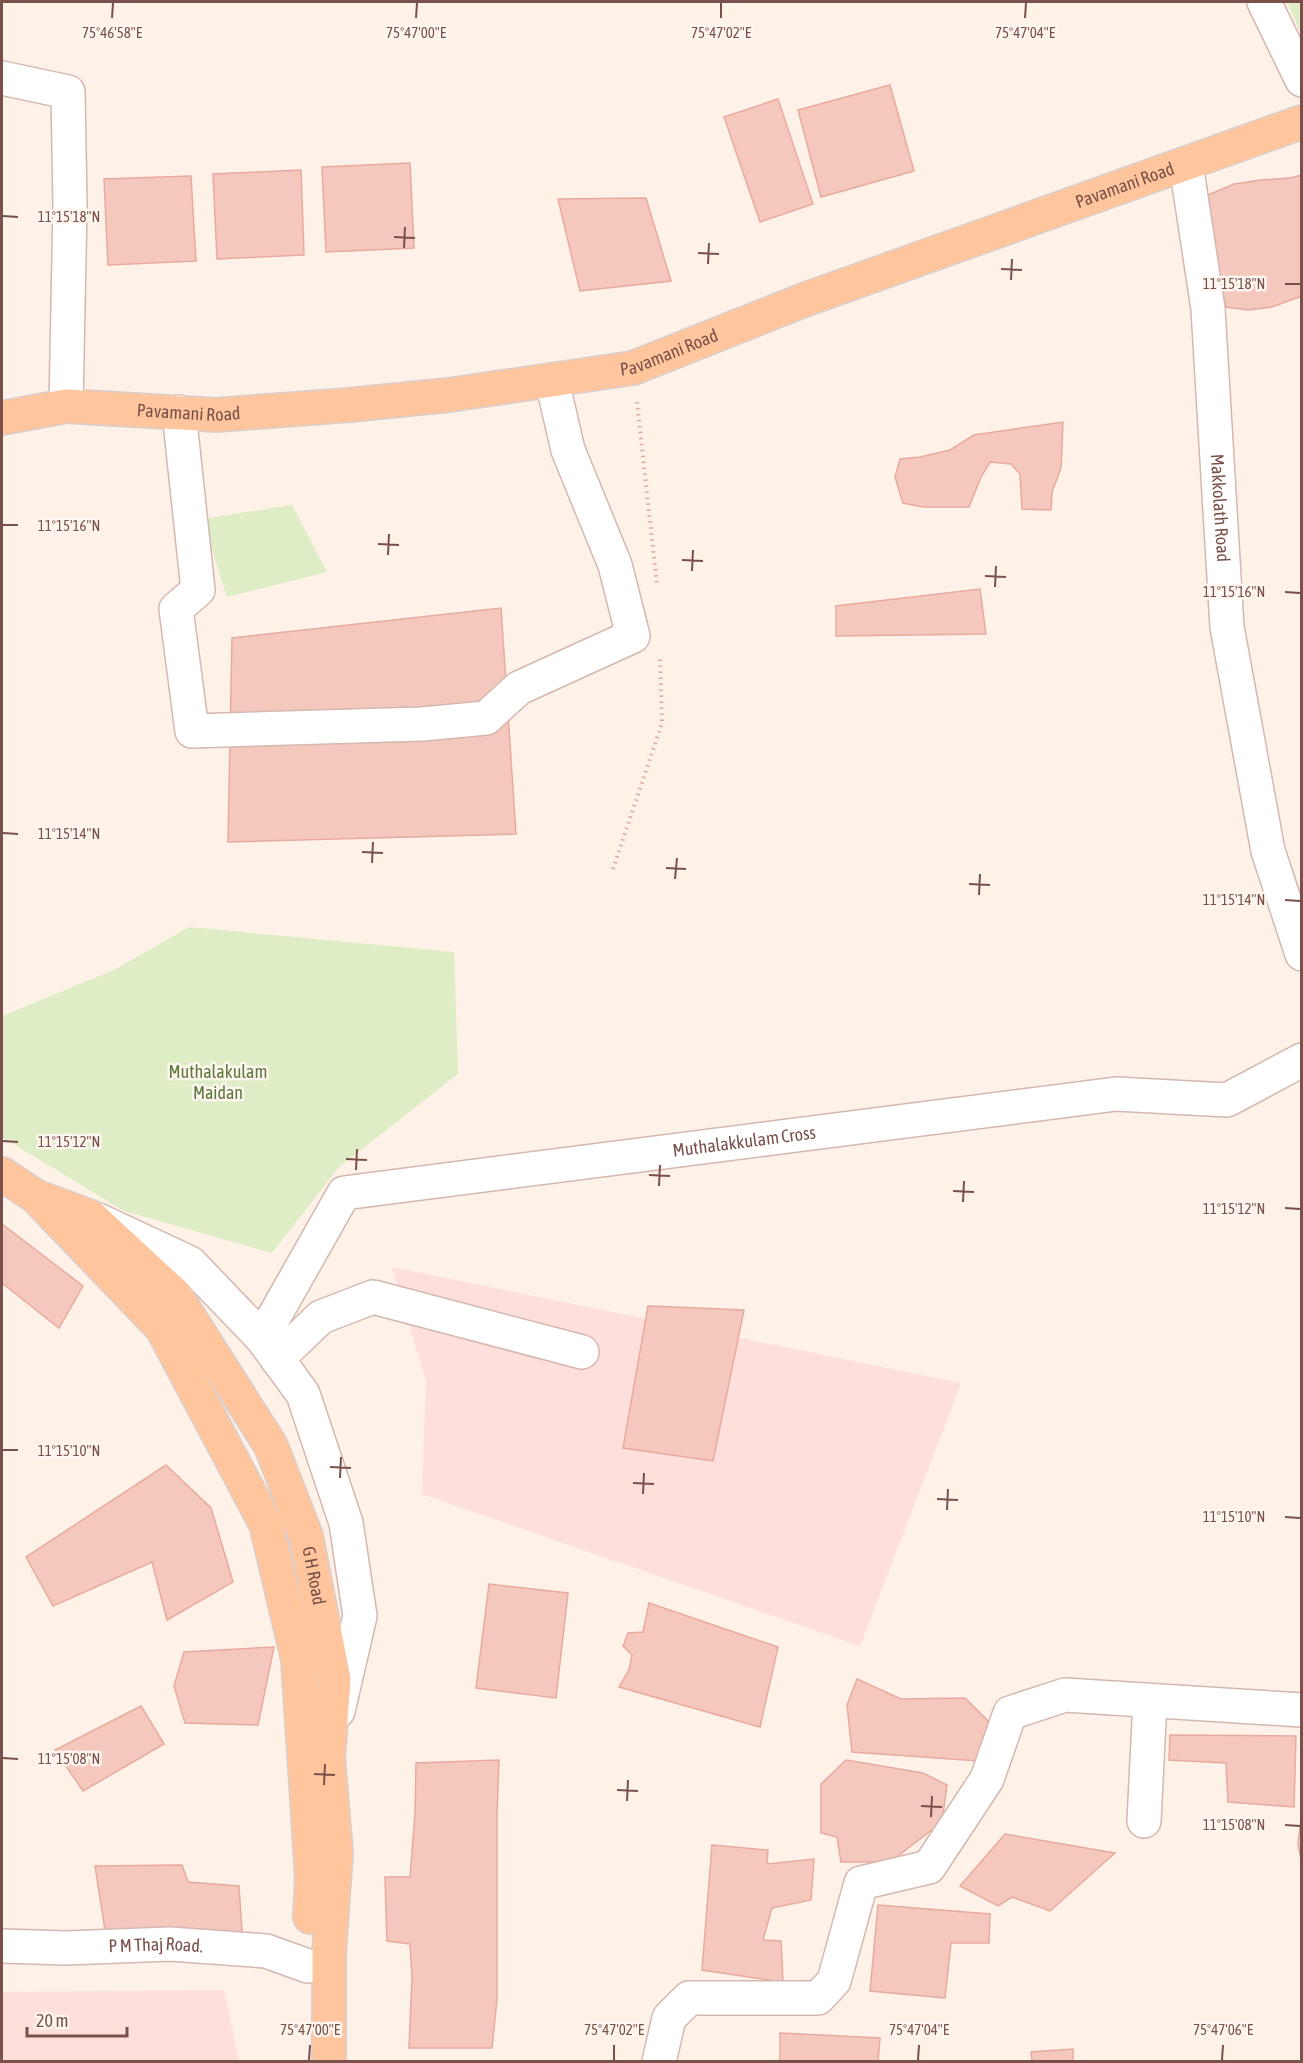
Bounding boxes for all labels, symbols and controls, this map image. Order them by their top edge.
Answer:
text: 75°46'58"E [82,24,143,41]
text: 75°47'00"E [386,24,447,41]
text: 75°47'02"E [691,24,752,41]
text: 75°47'04"E [995,24,1056,41]
street label: Pavamani Road [1072,158,1177,212]
text: 11°15'18"N [38,208,100,225]
text: 11°15'18"N [1203,275,1265,292]
street label: Pavamani Road [619,324,721,380]
street label: Pavamani Road [136,399,241,425]
street label: Makkolath Road [1207,453,1234,563]
text: 11°15'16"N [38,517,100,534]
text: 11°15'16"N [1203,583,1265,600]
text: 11°15'14"N [38,825,100,842]
text: 11°15'14"N [1203,891,1265,908]
park label: Muthalakulam Maidan [169,1061,267,1103]
street label: Muthalakkulam Cross [671,1122,817,1161]
text: 11°15'12"N [38,1133,100,1150]
text: 11°15'12"N [1203,1200,1265,1217]
text: 11°15'10"N [38,1442,100,1459]
text: 11°15'10"N [1203,1508,1265,1525]
street label: G H Road [298,1544,330,1607]
text: 11°15'08"N [38,1750,100,1767]
text: 11°15'08"N [1203,1816,1265,1833]
street label: P M Thaj Road. [108,1933,204,1956]
scale bar [27,2000,128,2038]
text: 20 m [36,2010,68,2031]
text: 75°47'00"E [280,2021,341,2038]
text: 75°47'02"E [584,2021,645,2038]
text: 75°47'04"E [889,2021,950,2038]
text: 75°47'06"E [1193,2021,1254,2038]

